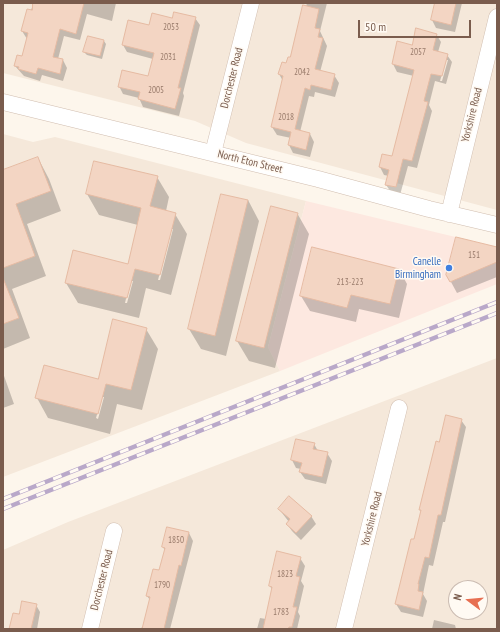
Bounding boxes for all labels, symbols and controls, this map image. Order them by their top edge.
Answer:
scale bar [360,12,473,38]
text: 50 m [365,19,386,34]
house number: 2053 [163,22,179,32]
street label: Dorchester Road [218,46,246,110]
house number: 2057 [410,47,426,57]
house number: 2031 [160,52,176,62]
house number: 2042 [294,67,310,77]
house number: 2005 [148,85,164,95]
street label: Yorkshire Road [459,86,485,144]
house number: 2018 [278,112,294,122]
street label: North Eton Street [216,148,284,176]
house number: 151 [468,250,480,260]
place label: Canelle Birmingham [395,255,441,281]
marker: Canelle Birmingham [444,263,454,273]
house number: 213-223 [337,277,363,287]
street label: Yorkshire Road [359,490,385,548]
house number: 1850 [168,535,184,545]
street label: Dorchester Road [88,548,116,612]
house number: 1823 [277,569,293,579]
house number: 1790 [154,580,170,590]
north arrow [448,580,488,620]
text: N [450,592,465,602]
house number: 1783 [273,607,289,617]

